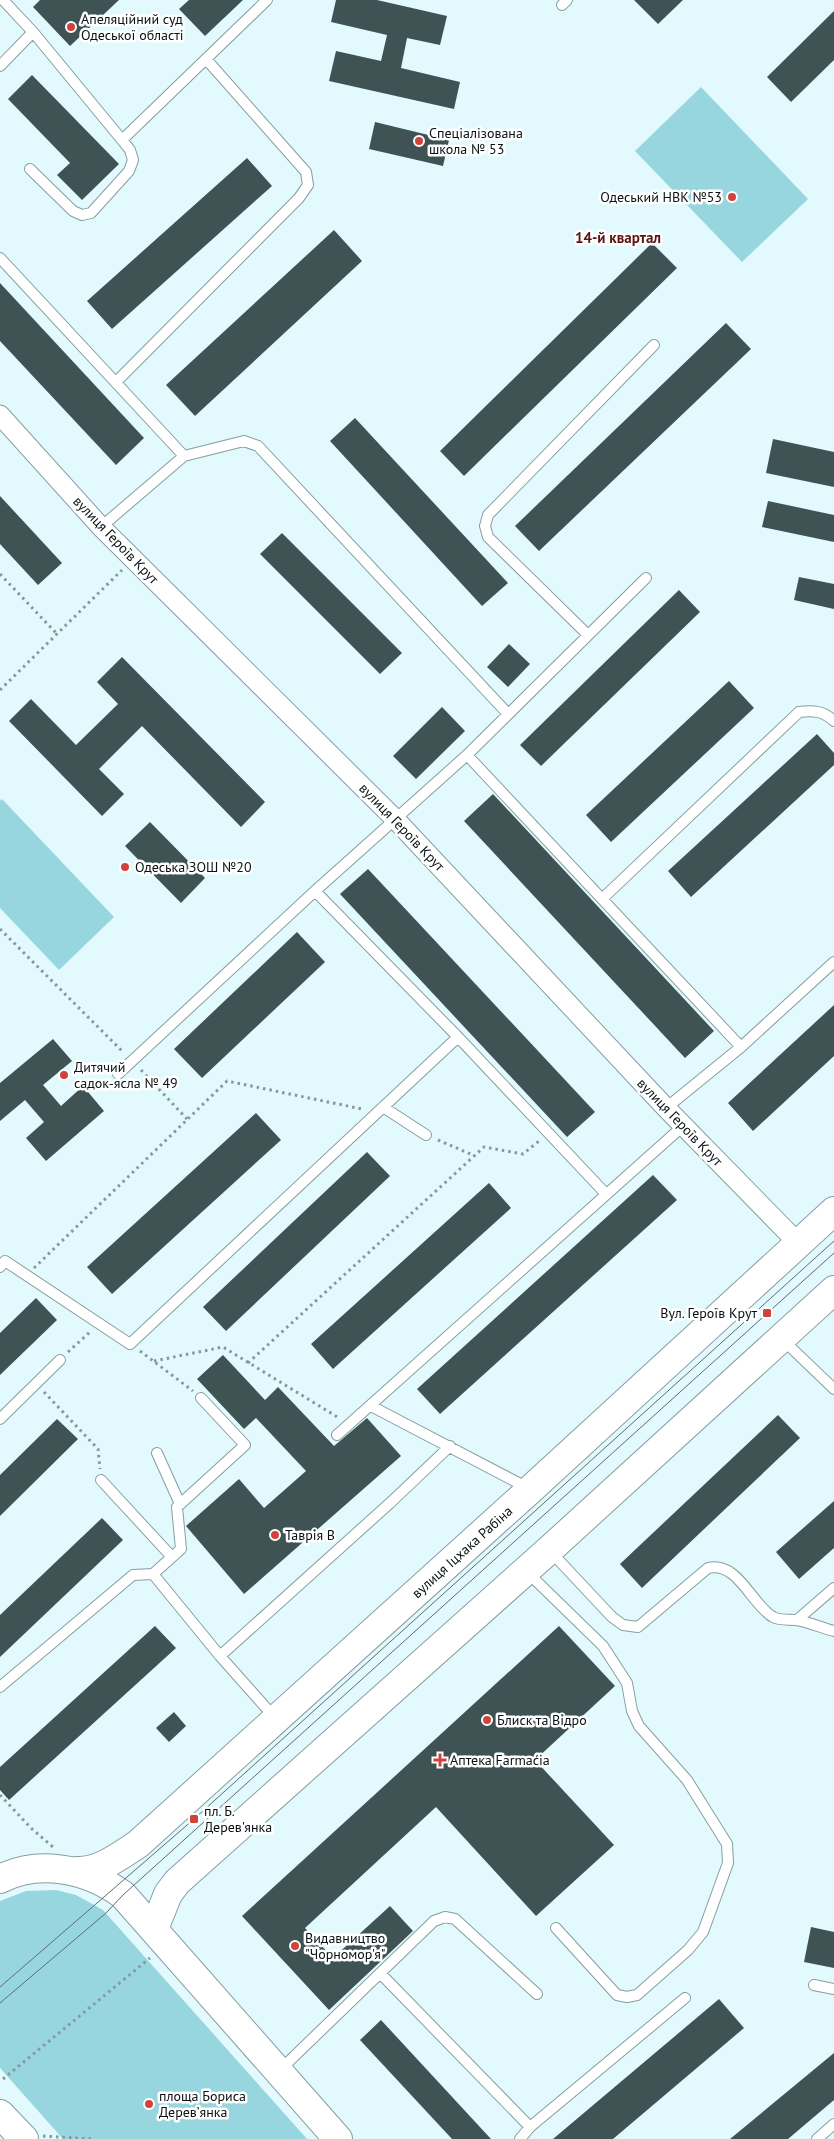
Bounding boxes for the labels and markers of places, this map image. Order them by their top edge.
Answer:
place label: Апеляційний суд Одеської області [81,10,183,44]
marker: Апеляційний суд Одеської області [65,21,77,33]
place label: Спеціалізована школа № 53 [429,124,523,158]
marker: Спеціалізована школа № 53 [413,135,425,147]
place label: Одеський НВК №53 [600,188,722,206]
marker: Одеський НВК №53 [726,191,738,203]
place label: Одеська ЗОШ №20 [135,858,252,876]
marker: Одеська ЗОШ №20 [119,861,131,873]
place label: Дитячий садок-ясла № 49 [74,1058,178,1092]
marker: Дитячий садок-ясла № 49 [58,1069,70,1081]
place label: Вул. Героїв Крут [660,1304,757,1322]
marker: Вул. Героїв Крут [761,1307,773,1319]
place label: Таврія В [285,1526,335,1544]
marker: Таврія В [269,1529,281,1541]
place label: Блиск та Відро [497,1711,587,1729]
marker: Блиск та Відро [481,1714,493,1726]
place label: Аптека Farmaćia [450,1751,550,1769]
marker: Аптека Farmaćia [434,1754,446,1766]
place label: пл. Б. Дерев'янка [204,1802,272,1836]
marker: пл. Б. Дерев'янка [188,1813,200,1825]
place label: Видавництво "Чорномор'я" [305,1929,386,1963]
marker: Видавництво "Чорномор'я" [289,1940,301,1952]
place label: площа Бориса Деревʼянка [159,2087,246,2121]
marker: площа Бориса Деревʼянка [143,2098,155,2110]

